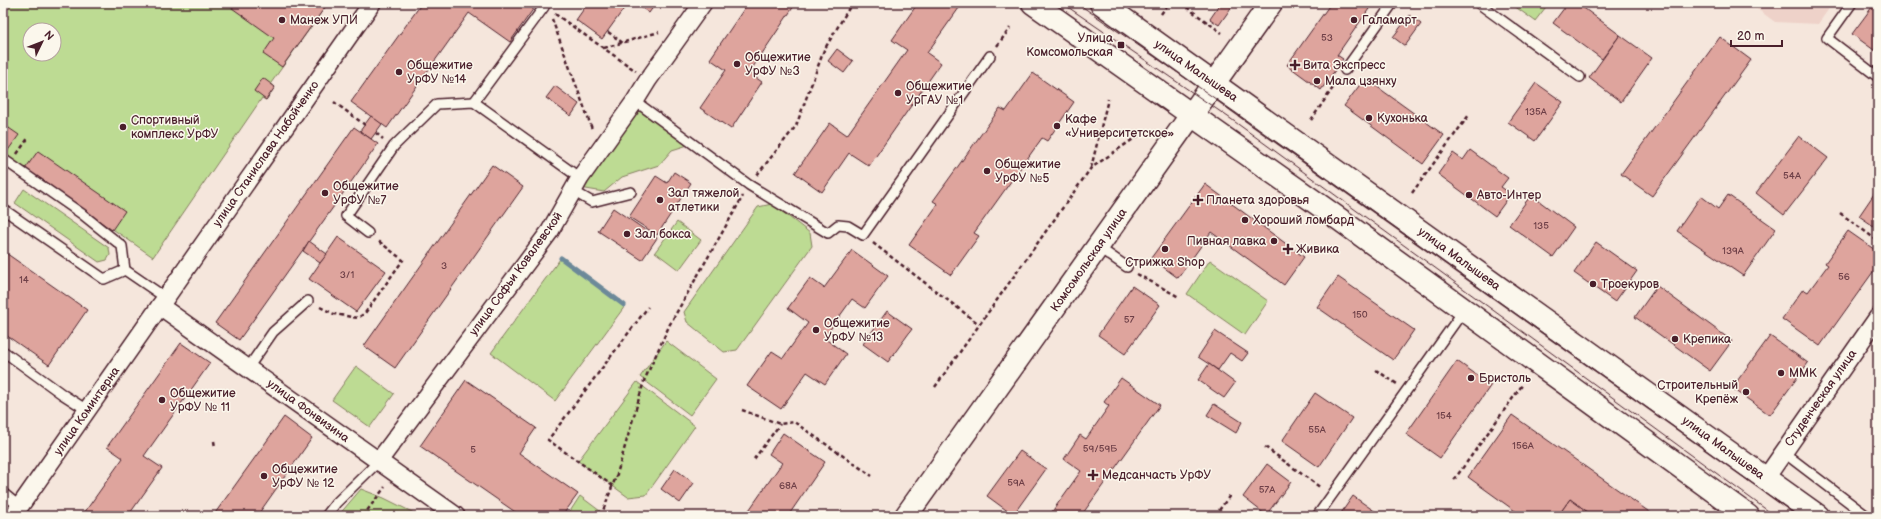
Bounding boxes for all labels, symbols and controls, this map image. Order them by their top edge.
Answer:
place label: Манеж УПИ [290,13,358,28]
place label: Галамарт [1362,13,1417,28]
marker: Манеж УПИ [277,15,287,25]
marker: Галамарт [1349,15,1359,25]
north arrow [22,22,62,62]
scale bar [1731,22,1782,48]
text: N [41,28,57,43]
text: 20 m [1737,29,1764,44]
place label: Улица Комсомольская [1026,31,1113,60]
house number: 53 [1321,32,1333,44]
street label: улица Малышева [1151,37,1241,105]
marker: Улица Комсомольская [1116,40,1126,50]
place label: Общежитие УрФУ №3 [745,50,811,79]
place label: Общежитие УрФУ №14 [407,58,473,87]
place label: Вита Экспресс [1303,58,1385,73]
marker: Общежитие УрФУ №3 [732,59,742,69]
marker: Вита Экспресс [1290,60,1300,70]
marker: Общежитие УрФУ №14 [394,67,404,77]
place label: Мала цзянху [1325,74,1397,89]
marker: Мала цзянху [1312,76,1322,86]
street label: улица Станислава Набойченко [210,78,322,230]
place label: Общежитие УрГАУ №1 [906,79,972,108]
marker: Общежитие УрГАУ №1 [893,88,903,98]
house number: 135А [1525,106,1548,118]
place label: Кухонька [1377,111,1428,126]
place label: Кафе «Университетское» [1065,112,1175,141]
place label: Спортивный комплекс УрФУ [131,113,219,142]
marker: Кухонька [1364,113,1374,123]
marker: Кафе «Университетское» [1052,121,1062,131]
marker: Спортивный комплекс УрФУ [118,122,128,132]
place label: Общежитие УрФУ №5 [995,157,1061,186]
marker: Общежитие УрФУ №5 [982,166,992,176]
house number: 54А [1783,170,1802,182]
place label: Общежитие УрФУ №7 [333,179,399,208]
place label: Зал тяжелой атлетики [668,186,740,215]
marker: Общежитие УрФУ №7 [320,188,330,198]
place label: Авто-Интер [1476,188,1541,203]
marker: Авто-Интер [1464,190,1474,200]
place label: Планета здоровья [1206,193,1310,208]
marker: Зал тяжелой атлетики [655,195,665,205]
marker: Планета здоровья [1193,195,1203,205]
street label: Комсомольская улица [1048,205,1130,315]
street label: улица Софьи Ковалевской [466,209,566,339]
place label: Хороший ломбард [1253,213,1355,228]
marker: Хороший ломбард [1240,215,1250,225]
house number: 135 [1533,220,1549,232]
street label: улица Малышева [1415,224,1503,294]
place label: Зал бокса [635,227,691,242]
marker: Зал бокса [622,229,632,239]
place label: Пивная лавка [1187,234,1266,249]
marker: Пивная лавка [1269,236,1279,246]
place label: Живика [1296,242,1339,257]
marker: Стрижка Shop [1160,244,1170,254]
marker: Живика [1283,244,1293,254]
house number: 139А [1722,245,1745,257]
place label: Стрижка Shop [1125,255,1205,270]
house number: 3 [441,260,447,272]
house number: 3/1 [340,269,354,281]
house number: 56 [1838,271,1850,283]
house number: 14 [19,274,29,286]
place label: Троекуров [1601,277,1660,292]
marker: Троекуров [1588,279,1598,289]
house number: 150 [1352,309,1368,321]
house number: 57 [1124,314,1134,326]
place label: Общежитие УрФУ №13 [824,316,890,345]
marker: Общежитие УрФУ №13 [811,325,821,335]
place label: Крепика [1683,332,1731,347]
marker: Крепика [1670,334,1680,344]
street label: Студенческая улица [1782,347,1860,449]
street label: улица Коминтерна [51,364,123,458]
place label: ММК [1789,366,1817,381]
marker: ММК [1776,368,1786,378]
place label: Бристоль [1479,371,1531,386]
marker: Бристоль [1466,373,1476,383]
street label: улица Фонвизина [264,376,352,446]
place label: Строительный Крепёж [1657,378,1739,407]
place label: Общежитие УрФУ № 11 [170,386,236,415]
marker: Строительный Крепёж [1741,387,1751,397]
marker: Общежитие УрФУ № 11 [157,395,167,405]
house number: 154 [1436,410,1452,422]
street label: улица Малышева [1679,413,1767,483]
house number: 55А [1308,424,1327,436]
house number: 156А [1512,440,1535,452]
house number: 59/59Б [1083,443,1117,455]
house number: 5 [470,444,476,456]
place label: Общежитие УрФУ № 12 [272,462,338,491]
place label: Медсанчасть УрФУ [1102,468,1211,483]
marker: Медсанчасть УрФУ [1087,469,1099,481]
marker: Общежитие УрФУ № 12 [259,471,269,481]
house number: 59А [1007,477,1026,489]
house number: 68А [779,480,798,492]
house number: 57А [1259,484,1276,496]

